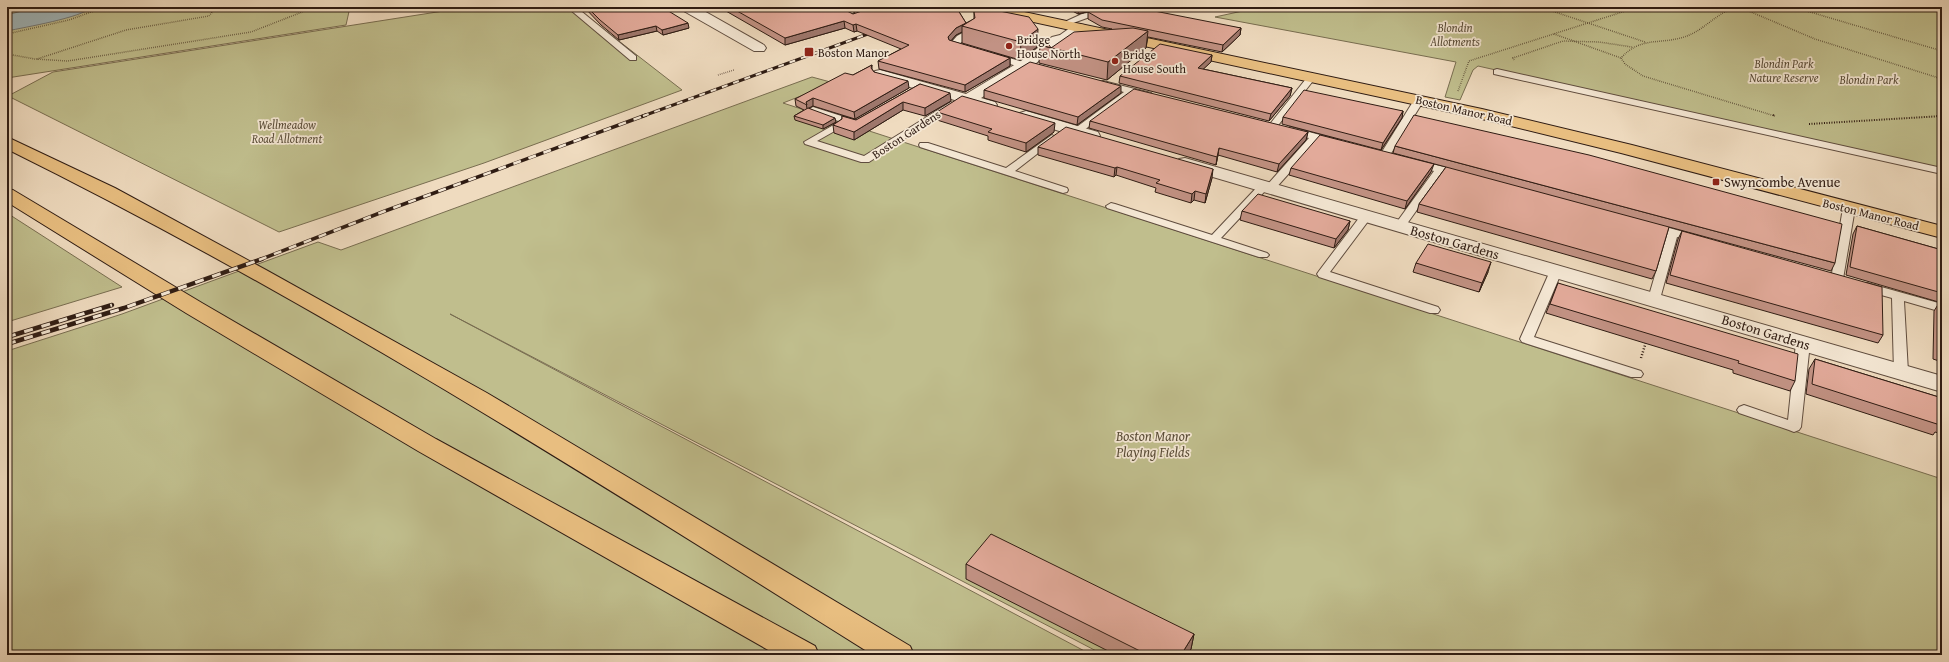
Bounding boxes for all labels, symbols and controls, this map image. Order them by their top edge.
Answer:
park label: Blondin Allotments [1429,19,1480,50]
place label: Bridge House North [1017,31,1081,62]
marker: Bridge House North [1004,41,1014,51]
place label: Boston Manor [818,44,889,61]
marker: Boston Manor [803,46,815,58]
place label: Bridge House South [1123,46,1186,77]
park label: Blondin Park Nature Reserve [1749,55,1819,86]
marker: Bridge House South [1110,56,1120,66]
park label: Blondin Park [1839,71,1899,88]
street label: Boston Manor Road [1414,91,1514,129]
street label: Boston Gardens [868,105,944,163]
park label: Wellmeadow Road Allotment [251,116,322,147]
place label: Swyncombe Avenue [1724,172,1841,192]
marker: Swyncombe Avenue [1711,177,1721,187]
street label: Boston Manor Road [1821,194,1921,234]
street label: Boston Gardens [1408,220,1502,264]
street label: Boston Gardens [1719,309,1813,355]
park label: Boston Manor Playing Fields [1115,426,1191,462]

